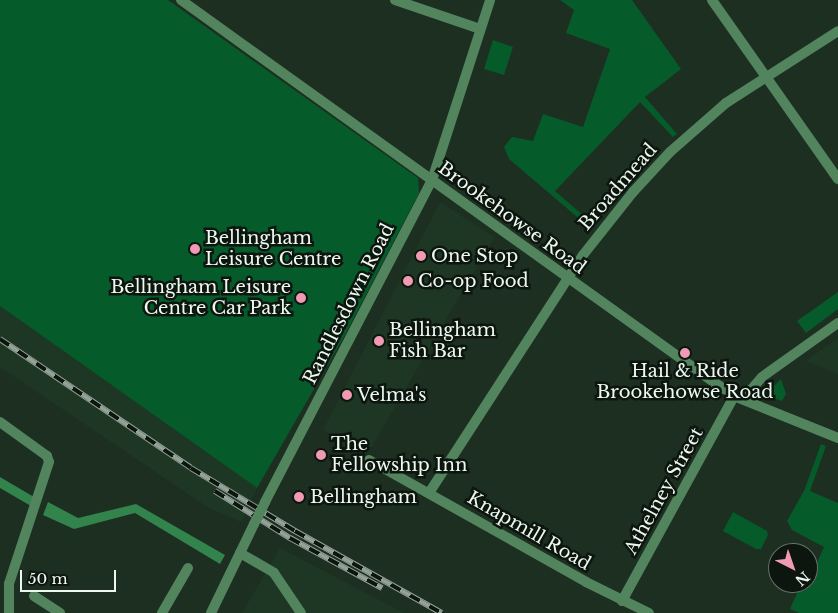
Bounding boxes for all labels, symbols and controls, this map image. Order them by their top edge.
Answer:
street label: Broadmead [574,139,662,235]
street label: Brookehowse Road [434,157,590,279]
street label: Randlesdown Road [299,220,399,388]
place label: Bellingham Leisure Centre [205,228,341,270]
marker: Bellingham Leisure Centre [189,243,201,255]
place label: One Stop [431,245,518,267]
marker: One Stop [415,250,427,262]
place label: Co-op Food [418,270,529,292]
marker: Co-op Food [402,275,414,287]
place label: Bellingham Leisure Centre Car Park [111,277,291,320]
marker: Bellingham Leisure Centre Car Park [295,292,307,304]
place label: Bellingham Fish Bar [389,320,496,362]
marker: Bellingham Fish Bar [373,335,385,347]
marker: Hail & Ride Brookehowse Road [679,347,691,359]
place label: Hail & Ride Brookehowse Road [597,361,773,404]
place label: Velma's [357,384,426,406]
marker: Velma's [341,389,353,401]
street label: Athelney Street [620,423,708,559]
place label: The Fellowship Inn [331,434,467,476]
marker: The Fellowship Inn [315,449,327,461]
place label: Bellingham [310,486,417,508]
street label: Knapmill Road [463,487,595,575]
marker: Bellingham [292,490,306,504]
north arrow [768,543,818,593]
scale bar [22,560,119,592]
text: N [791,567,813,590]
text: 50 m [28,569,68,588]

